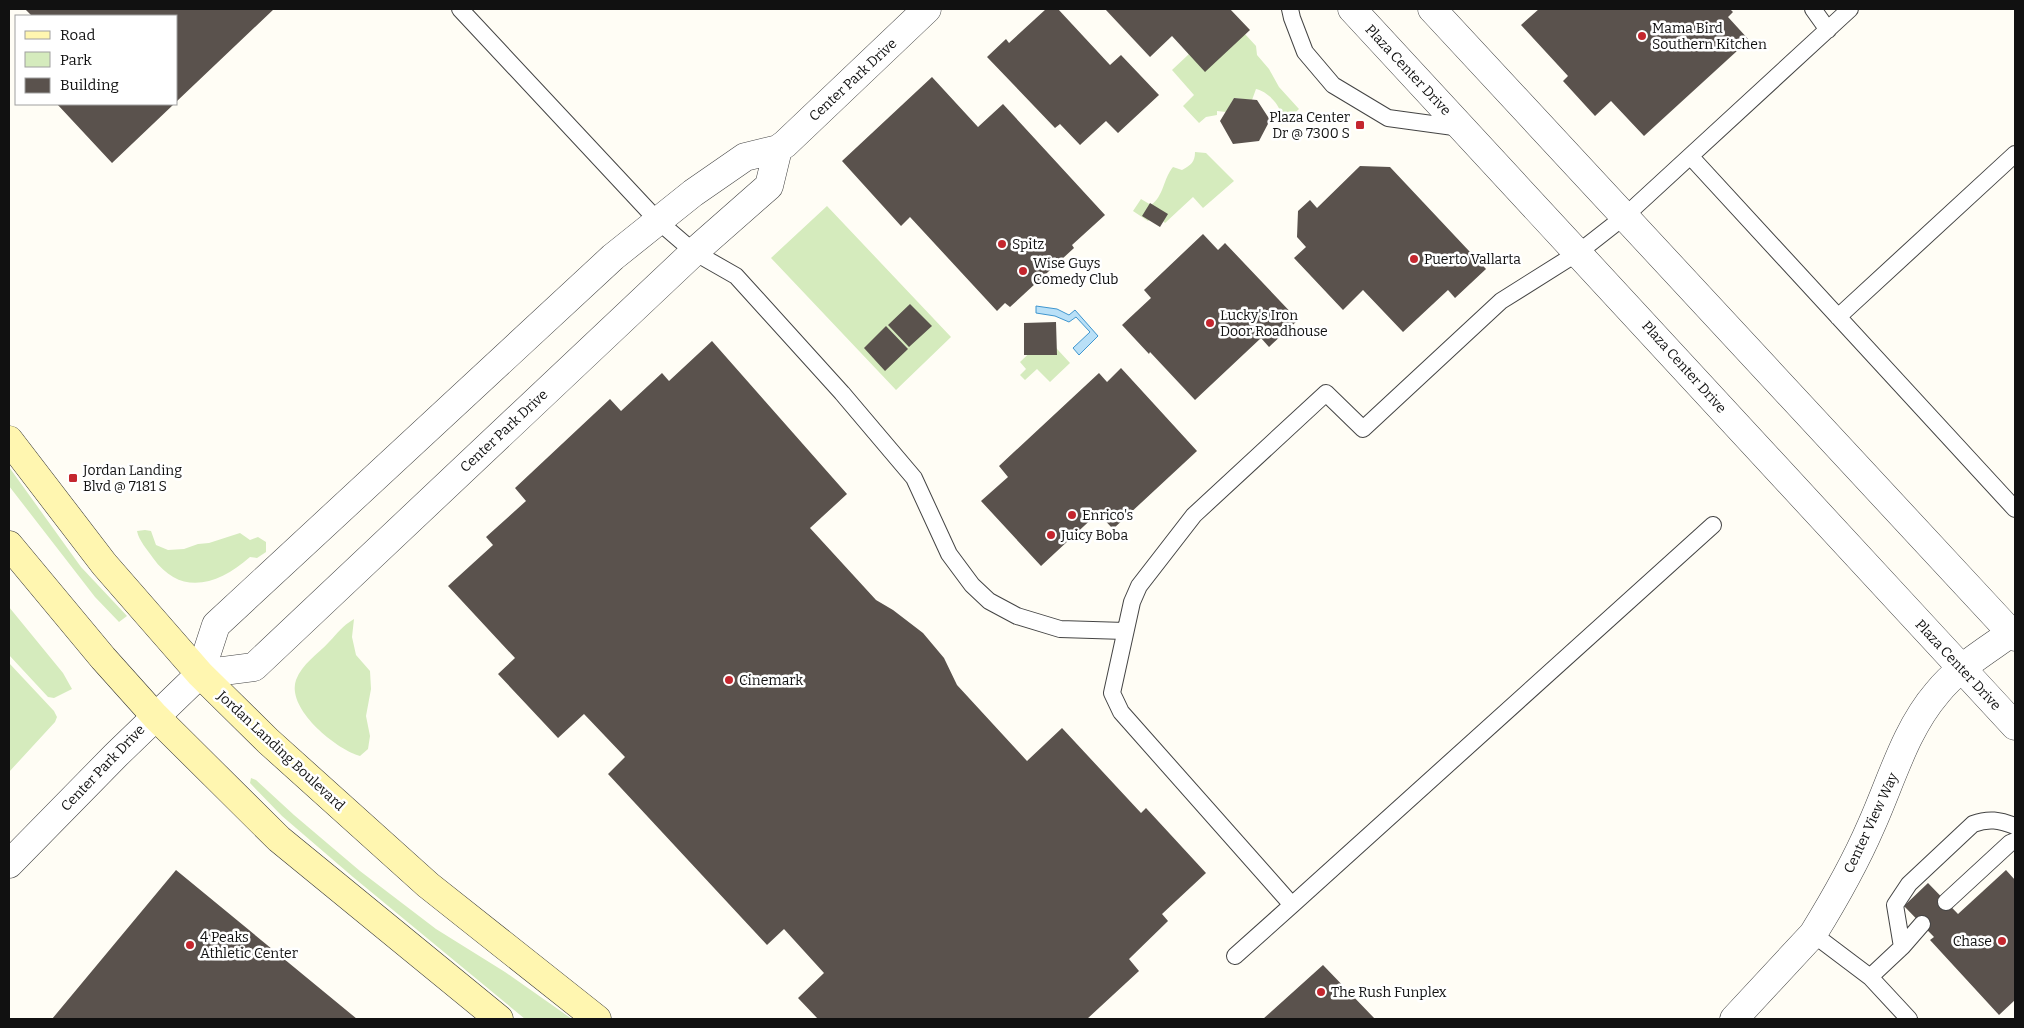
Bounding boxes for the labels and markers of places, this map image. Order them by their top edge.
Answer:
place label: Mama Bird Southern Kitchen [1652,20,1767,53]
marker: Mama Bird Southern Kitchen [1636,30,1648,42]
place label: Plaza Center Dr @ 7300 S [1269,109,1350,142]
marker: Plaza Center Dr @ 7300 S [1354,119,1366,131]
place label: Spitz [1012,236,1045,253]
marker: Spitz [996,238,1008,250]
place label: Puerto Vallarta [1424,251,1521,268]
marker: Puerto Vallarta [1408,253,1420,265]
place label: Wise Guys Comedy Club [1033,255,1118,288]
marker: Wise Guys Comedy Club [1017,265,1029,277]
place label: Lucky's Iron Door Roadhouse [1220,307,1328,340]
marker: Lucky's Iron Door Roadhouse [1204,317,1216,329]
place label: Jordan Landing Blvd @ 7181 S [82,462,182,495]
marker: Jordan Landing Blvd @ 7181 S [67,472,79,484]
place label: Enrico's [1082,507,1133,524]
marker: Enrico's [1066,509,1078,521]
place label: Juicy Boba [1060,527,1128,544]
marker: Juicy Boba [1045,529,1057,541]
place label: Cinemark [739,672,803,689]
marker: Cinemark [723,674,735,686]
place label: 4 Peaks Athletic Center [200,929,298,962]
place label: Chase [1953,933,1992,950]
marker: Chase [1996,935,2008,947]
marker: 4 Peaks Athletic Center [184,939,196,951]
place label: The Rush Funplex [1331,984,1447,1001]
marker: The Rush Funplex [1315,986,1327,998]

